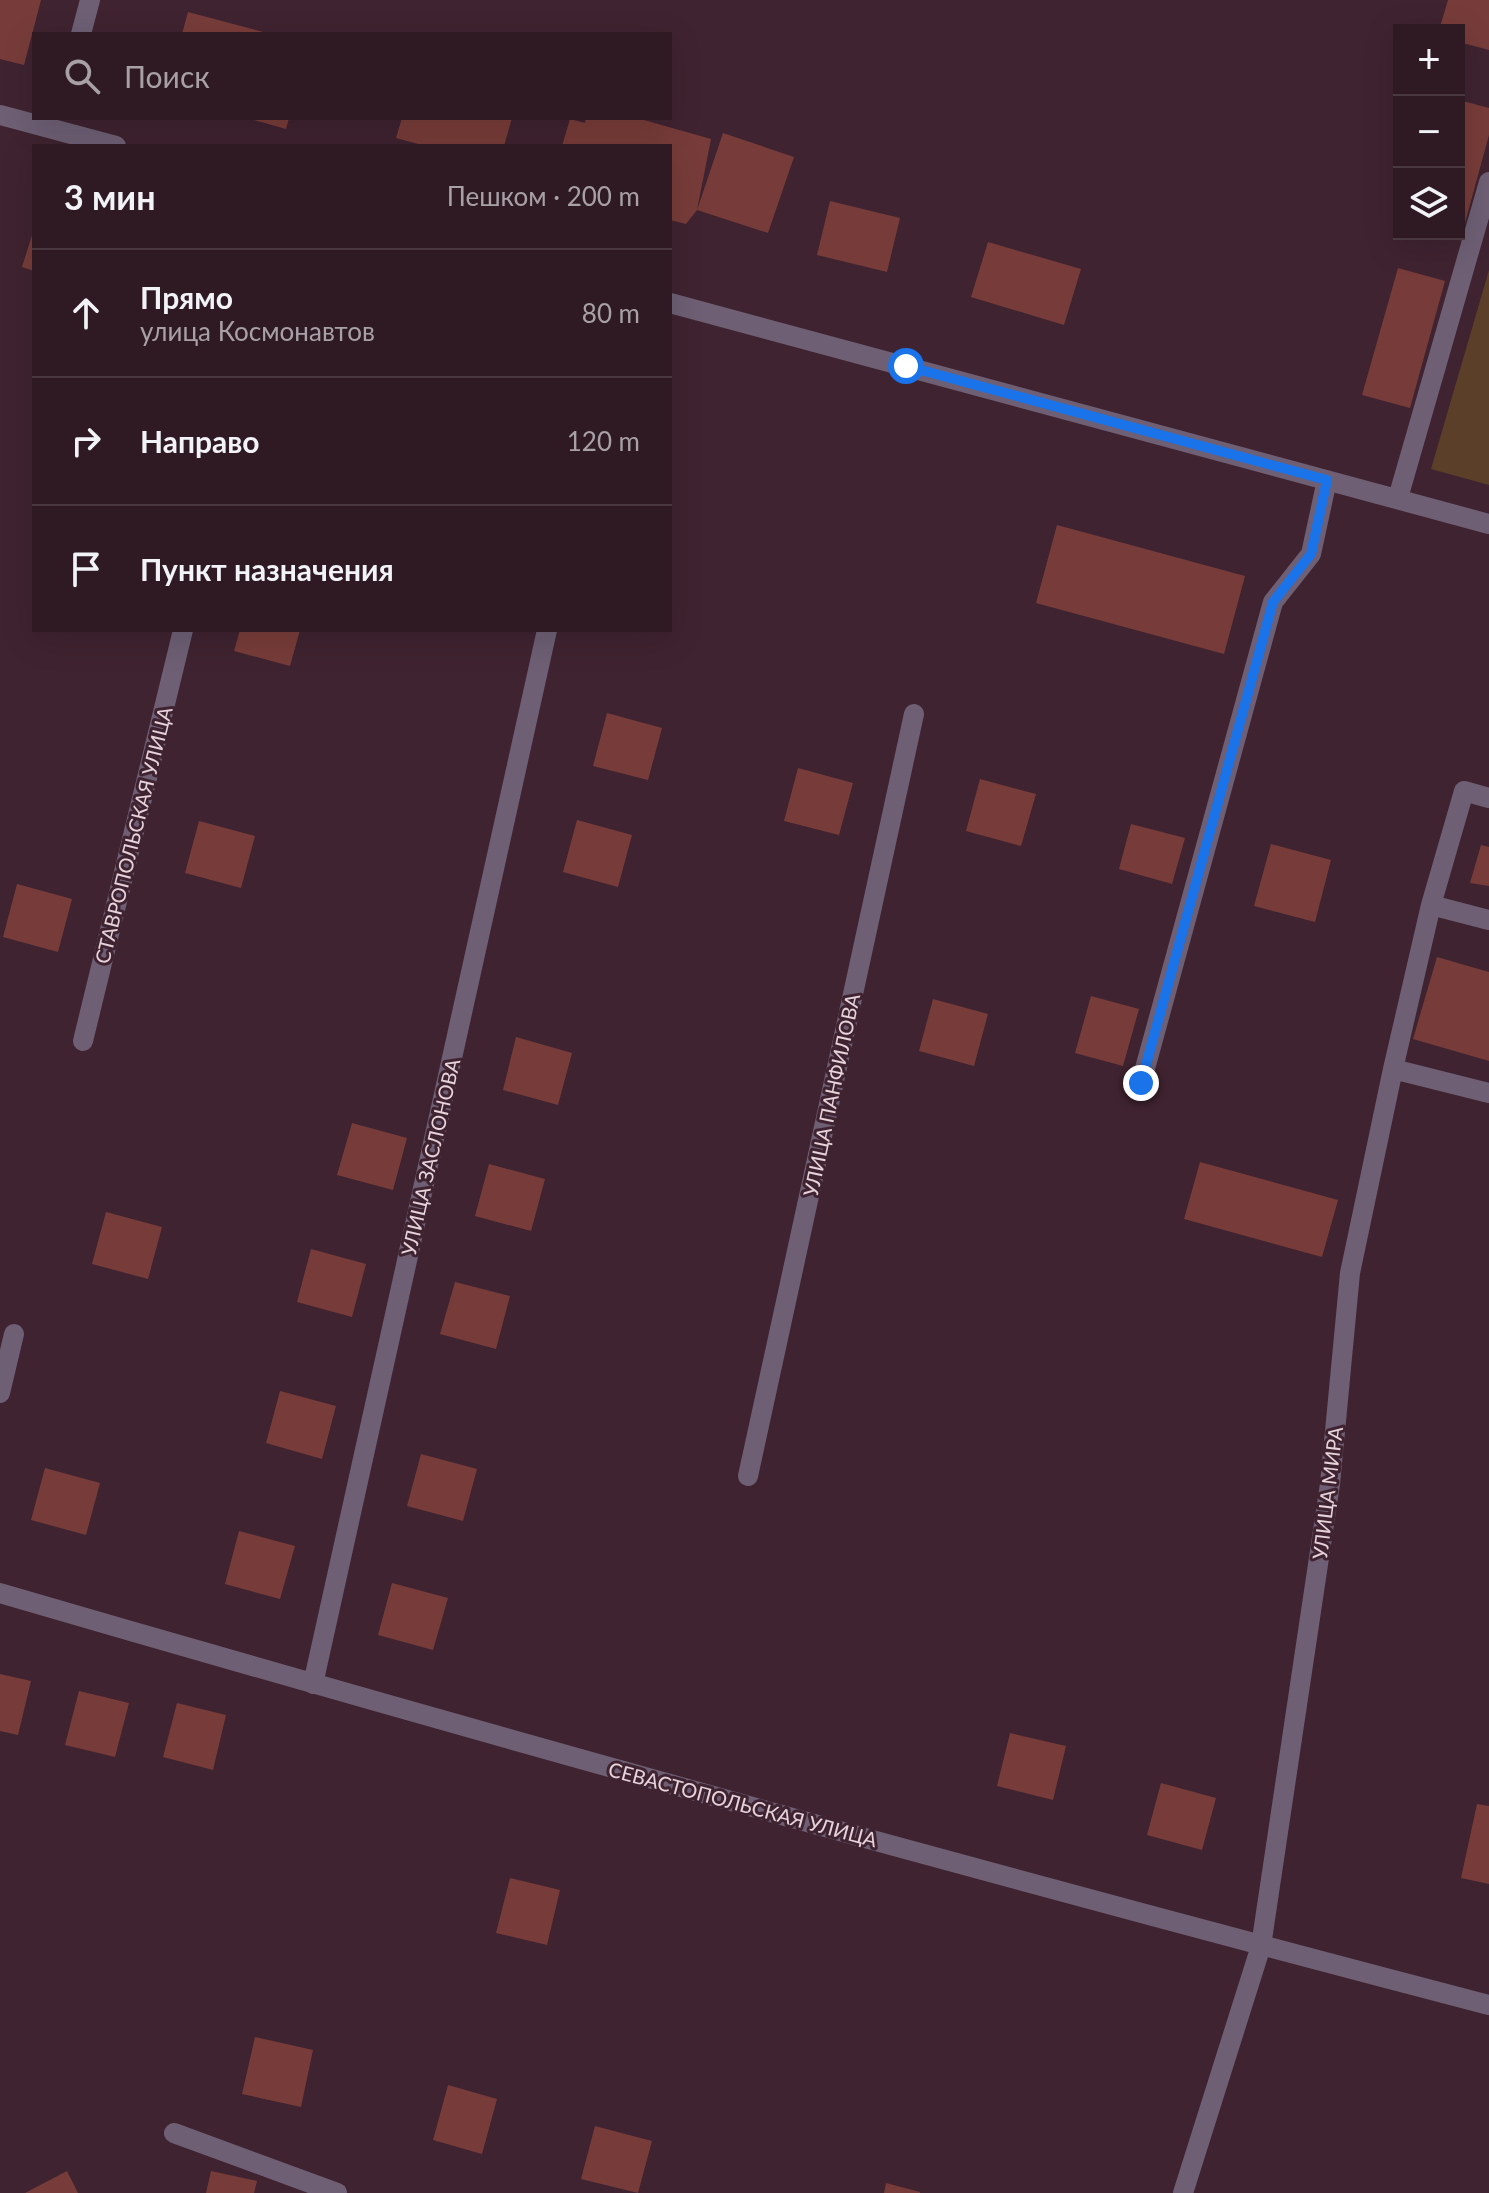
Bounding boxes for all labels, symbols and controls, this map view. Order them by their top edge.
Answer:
map controls [1393,24,1465,240]
button: + [1393,24,1465,96]
search box [32,32,672,120]
icon: search [60,54,104,98]
text: Поиск [124,58,210,94]
button: − [1393,96,1465,168]
button: layers [1393,168,1465,240]
text: 3 мин [64,176,156,217]
text: Пешком · 200 m [447,180,640,212]
text: Прямо [140,279,233,315]
icon: ahead [64,291,108,335]
text: 80 m [582,297,640,329]
text: улица Космонавтов [140,315,375,347]
route start [888,348,924,384]
icon: right [64,419,108,463]
text: Направо [140,423,260,459]
text: 120 m [567,425,640,457]
icon: arrive [64,547,108,591]
text: Пункт назначения [140,551,394,587]
street label: СТАВРОПОЛЬСКАЯ УЛИЦА [89,703,177,966]
street label: УЛИЦА ПАНФИЛОВА [798,991,864,1199]
street label: УЛИЦА ЗАСЛОНОВА [396,1056,464,1258]
route end [1123,1065,1159,1101]
street label: УЛИЦА МИРА [1307,1425,1347,1561]
street label: СЕВАСТОПОЛЬСКАЯ УЛИЦА [606,1757,880,1852]

